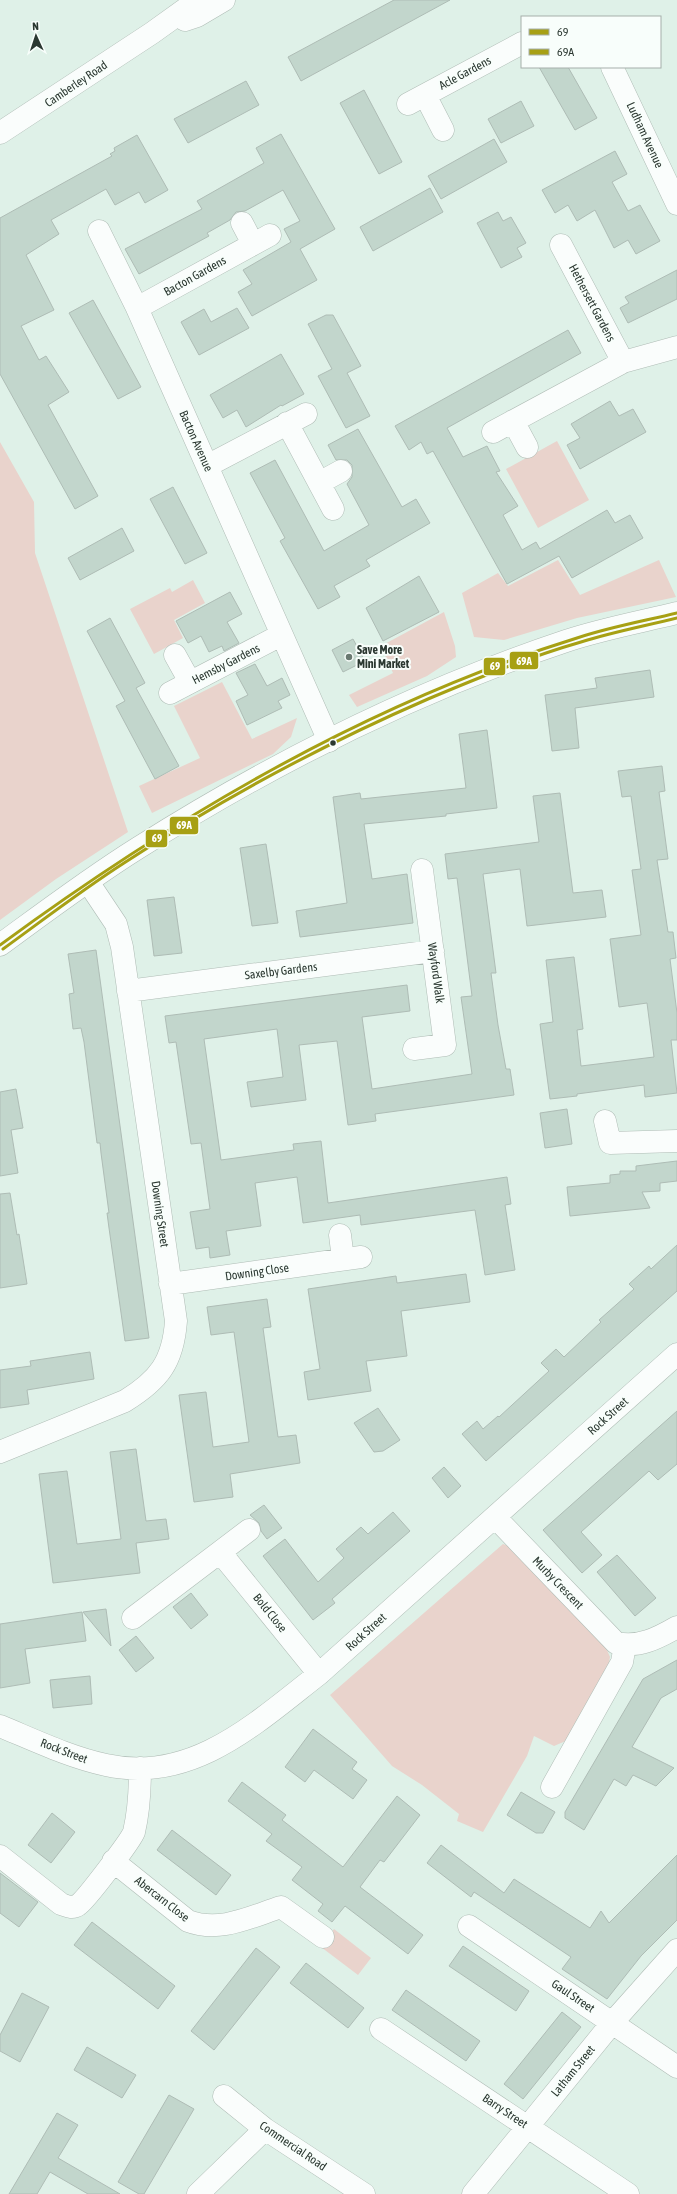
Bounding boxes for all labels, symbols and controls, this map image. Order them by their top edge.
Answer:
north arrow [16,16,56,56]
legend [521,16,661,68]
text: N [32,20,39,32]
text: 69 [557,25,569,39]
text: 69A [557,45,574,59]
street label: Acle Gardens [436,53,494,93]
street label: Camberley Road [42,58,110,110]
street label: Ludham Avenue [624,100,666,170]
street label: Bacton Gardens [162,253,228,299]
street label: Hethersett Gardens [566,262,618,344]
street label: Bacton Avenue [176,408,216,474]
street label: Hemsby Gardens [190,641,262,687]
place label: Save More Mini Market [357,643,410,671]
line badge: 69A [509,651,539,670]
marker: Save More Mini Market [344,652,354,662]
text: 69A [516,655,532,667]
line badge: 69 [483,657,506,676]
text: 69 [490,660,500,672]
unlabelled marker [328,738,338,748]
line badge: 69A [169,816,199,835]
text: 69A [176,819,192,831]
line badge: 69 [145,829,168,848]
text: 69 [152,832,162,844]
street label: Wayford Walk [425,942,447,1005]
street label: Saxelby Gardens [244,960,318,982]
street label: Downing Street [148,1180,172,1249]
street label: Downing Close [224,1261,290,1283]
street label: Rock Street [585,1394,631,1438]
street label: Murby Crescent [530,1554,587,1612]
street label: Bold Close [250,1591,290,1635]
street label: Rock Street [343,1610,389,1654]
street label: Rock Street [38,1736,90,1767]
street label: Abercarn Close [132,1873,192,1925]
street label: Gaul Street [549,1977,598,2016]
street label: Latham Street [548,2042,598,2099]
street label: Barry Street [480,2091,531,2131]
street label: Commercial Road [257,2118,329,2174]

